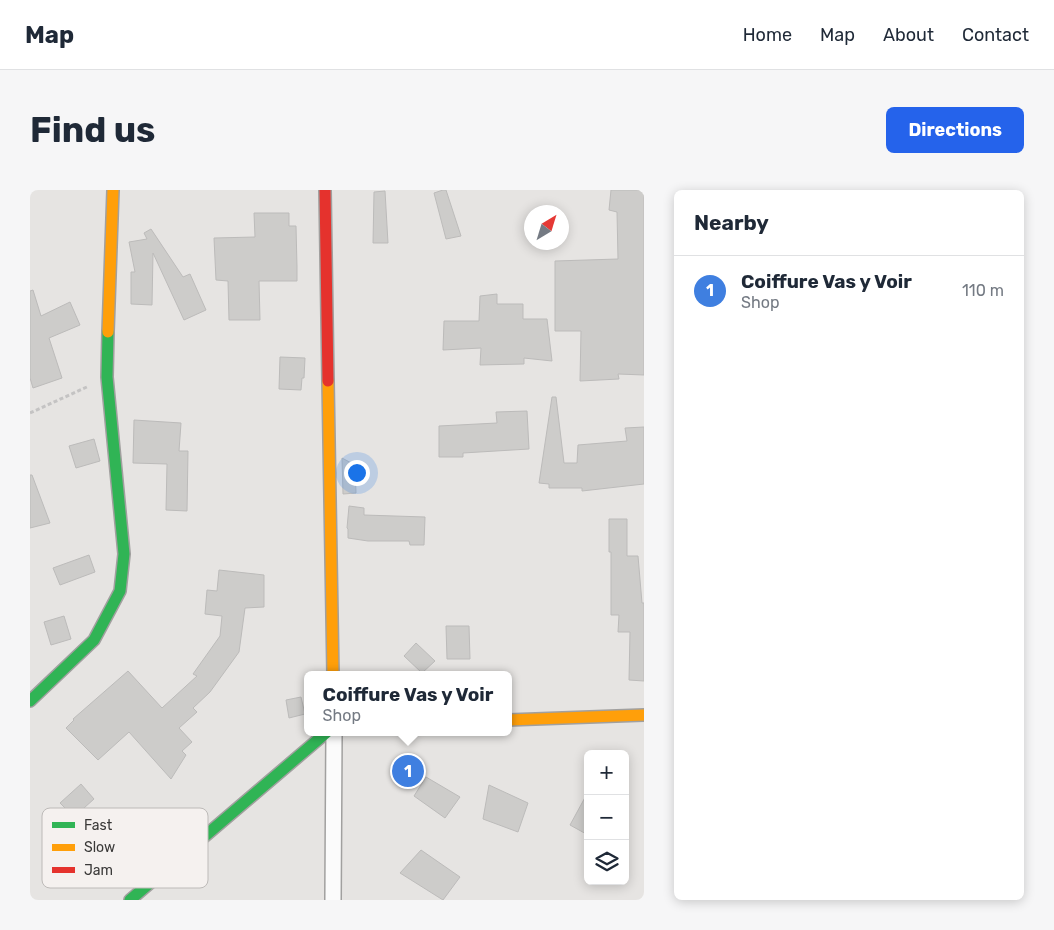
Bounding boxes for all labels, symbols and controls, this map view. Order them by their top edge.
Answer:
text: Map [25,21,74,49]
text: Home [743,24,792,46]
text: Map [820,24,855,46]
text: About [883,24,934,46]
text: Contact [962,24,1029,46]
button: Directions [886,107,1024,153]
text: Find us [30,109,155,151]
north arrow [524,205,569,250]
text: Nearby [694,210,769,235]
text: Coiffure Vas y Voir [741,270,912,293]
text: 1 [706,281,714,300]
text: 110 m [962,281,1004,300]
text: Shop [741,293,779,312]
your location [344,460,370,486]
popup [304,671,512,736]
text: Coiffure Vas y Voir [323,683,493,706]
text: Shop [323,706,361,725]
map controls [584,750,629,885]
button: + [584,750,629,795]
pin: 1 [392,752,424,790]
button: − [584,795,629,840]
legend [42,808,208,888]
text: Fast [84,817,113,834]
text: Slow [84,839,115,856]
button: layers [584,840,629,885]
text: Jam [84,862,113,879]

